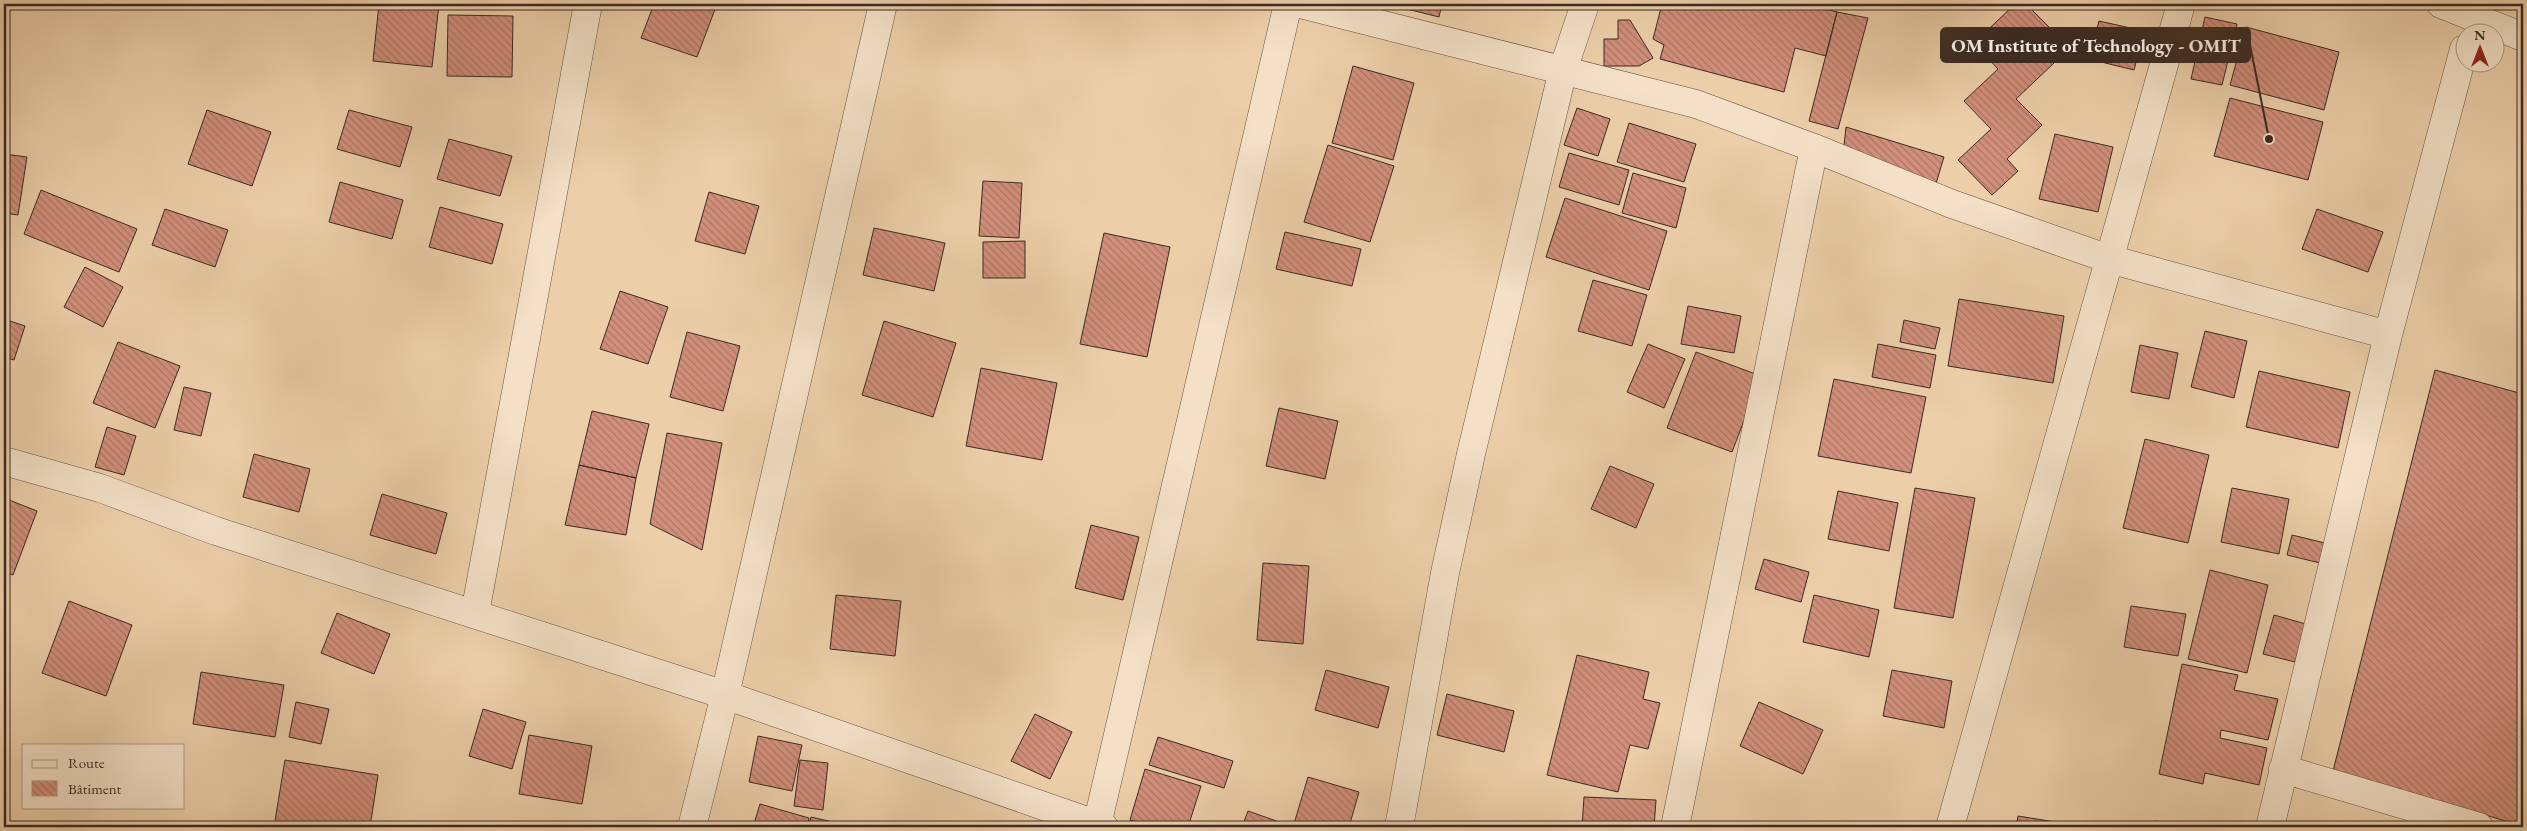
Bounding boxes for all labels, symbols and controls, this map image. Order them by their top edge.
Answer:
north arrow [2454,22,2504,72]
text: N [2474,26,2486,44]
callout: OM Institute of Technology - OMIT [1941,28,2250,62]
text: OM Institute of Technology - OMIT [1951,33,2242,58]
legend [22,744,185,808]
text: Route [68,753,105,772]
text: Bâtiment [68,779,122,798]

